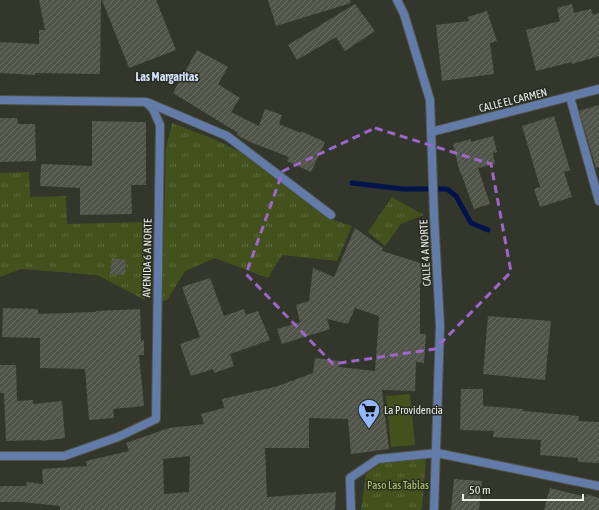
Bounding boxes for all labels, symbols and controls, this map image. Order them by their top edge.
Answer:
district label: Las Margaritas [136,70,199,84]
street label: CALLE EL CARMEN [478,86,548,114]
street label: AVENIDA 6 A NORTE [140,218,154,298]
street label: CALLE 4 A NORTE [417,219,433,287]
supermarket icon: La Providencia [356,397,382,430]
place label: La Providencia [384,404,443,416]
scale bar [463,476,583,502]
park label: Paso Las Tablas [367,479,429,491]
text: 50 m [469,483,491,497]

